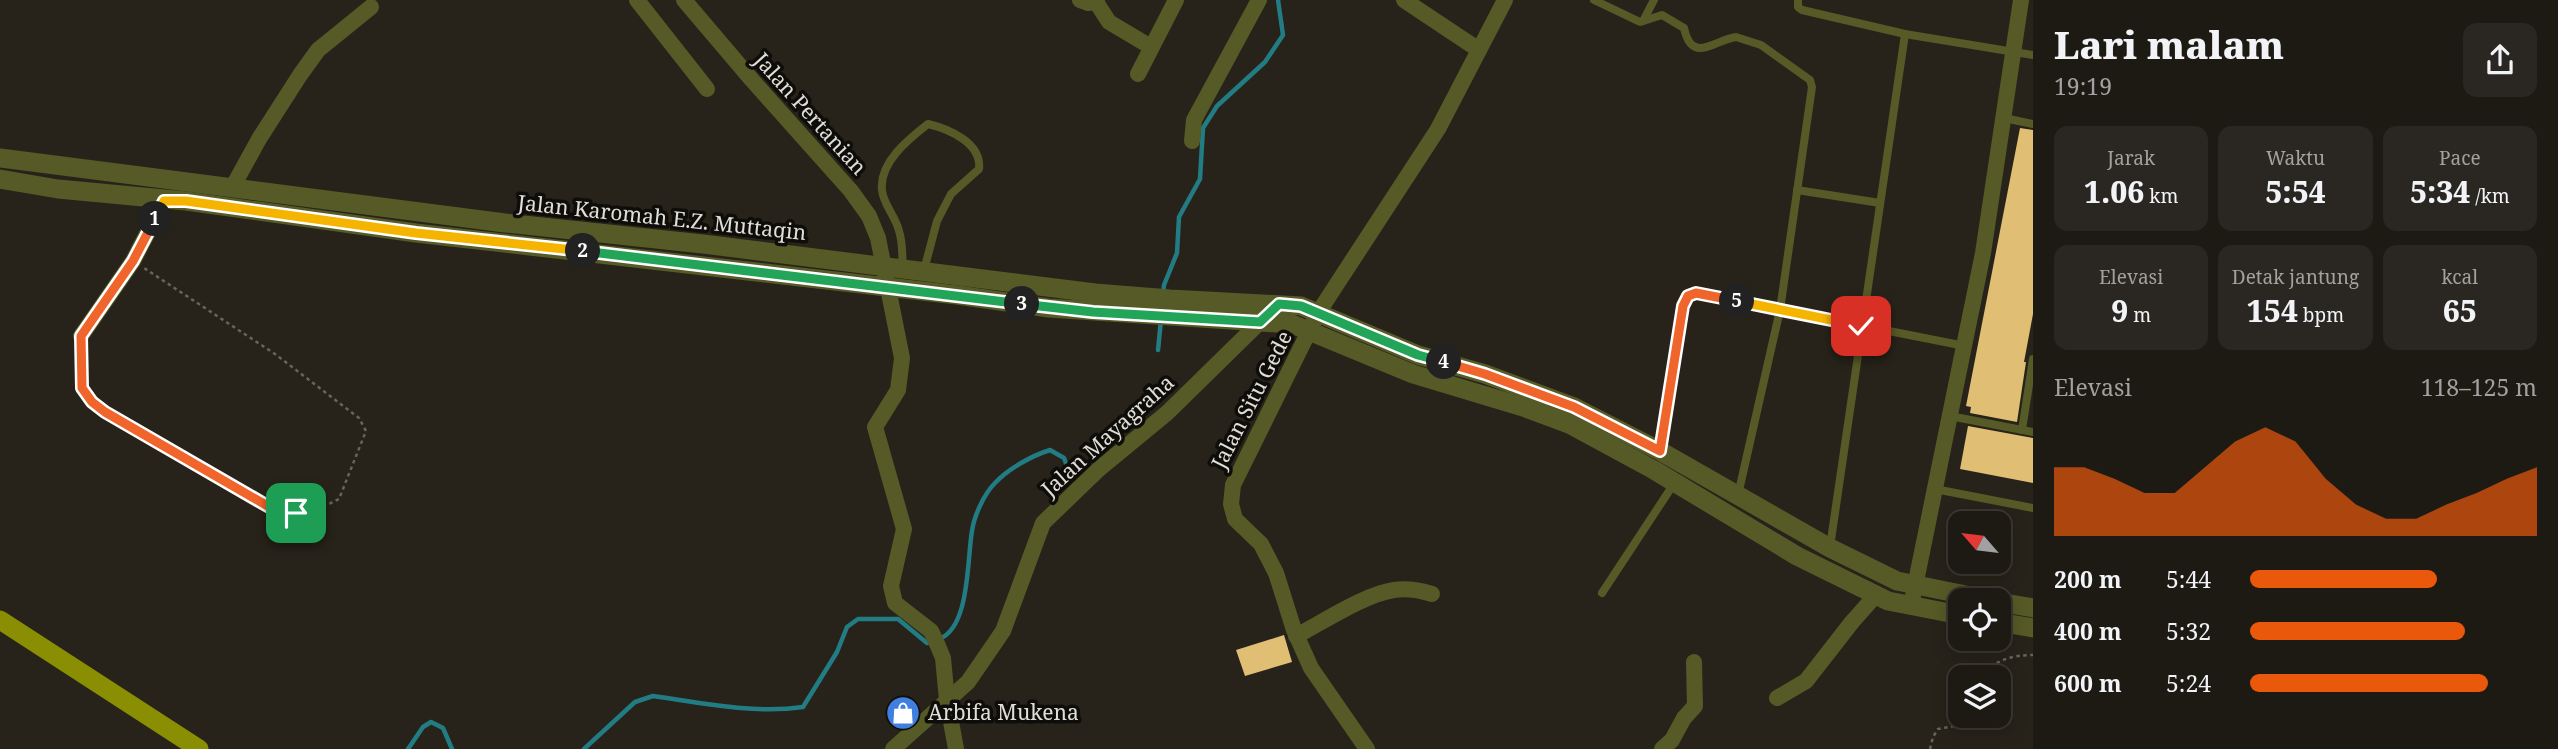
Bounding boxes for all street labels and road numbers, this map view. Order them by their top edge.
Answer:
street label: Jalan Pertanian [748,46,873,180]
street label: Jalan Karomah E.Z. Muttaqin [515,188,808,246]
street label: Jalan Situ Gede [1204,326,1298,474]
street label: Jalan Mayagraha [1034,368,1180,503]

